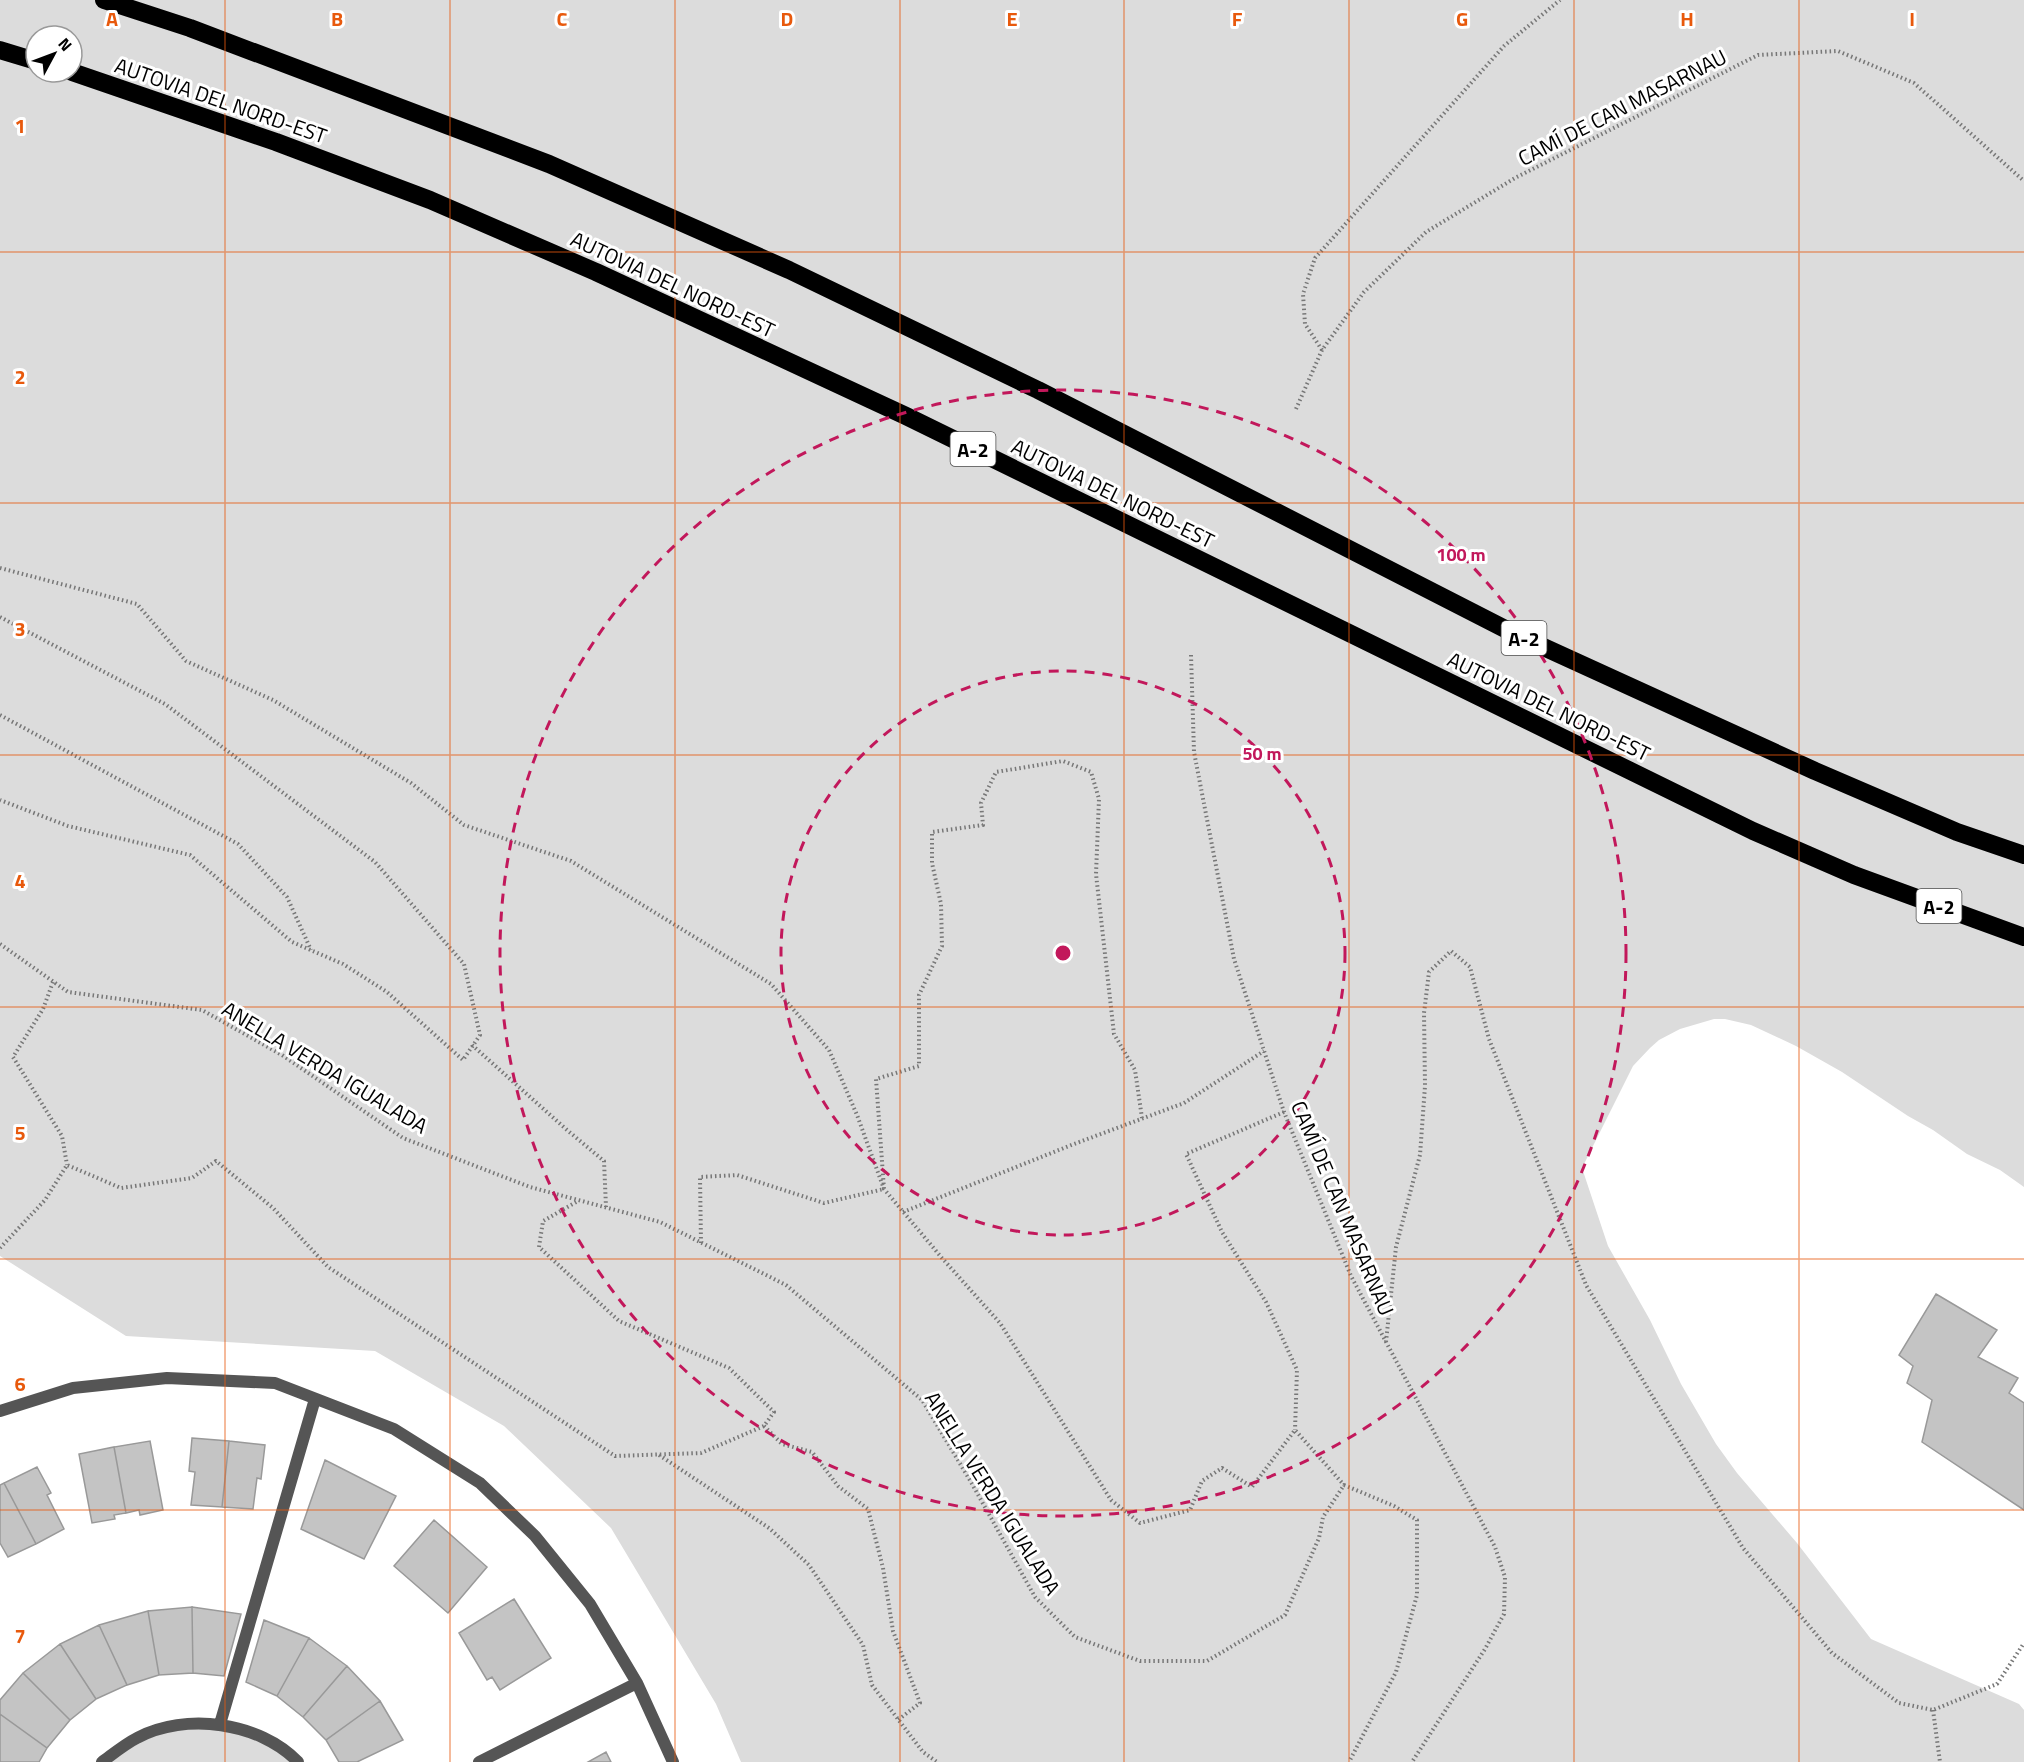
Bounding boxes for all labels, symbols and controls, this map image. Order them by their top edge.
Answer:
text: A [106,3,118,34]
text: B [331,3,343,34]
text: C [557,3,568,34]
text: D [781,3,793,34]
text: E [1006,3,1018,34]
text: F [1232,3,1243,34]
text: G [1456,3,1468,34]
text: H [1680,3,1694,34]
text: I [1909,3,1915,34]
north arrow [24,24,84,84]
text: N [53,32,78,56]
street label: CAMÍ DE CAN MASARNAU [1512,40,1732,174]
street label: AUTOVIA DEL NORD-EST [111,49,331,151]
text: 1 [14,110,26,141]
street label: AUTOVIA DEL NORD-EST [566,223,780,345]
text: 2 [14,361,26,392]
street label: AUTOVIA DEL NORD-EST [1006,430,1220,556]
road number: A-2 [950,432,996,466]
text: 100 m [1436,541,1486,568]
text: 3 [14,613,26,644]
road number: A-2 [1502,621,1546,655]
street label: AUTOVIA DEL NORD-EST [1442,643,1656,769]
text: 50 m [1242,740,1282,767]
text: 4 [14,865,26,896]
road number: A-2 [1916,889,1962,923]
centre of rings [1053,943,1073,963]
street label: ANELLA VERDA IGUALADA [216,993,434,1141]
street label: CAMÍ DE CAN MASARNAU [1283,1096,1403,1320]
text: 5 [14,1117,26,1148]
text: 6 [14,1368,26,1399]
street label: ANELLA VERDA IGUALADA [917,1385,1069,1602]
text: 7 [14,1620,26,1651]

